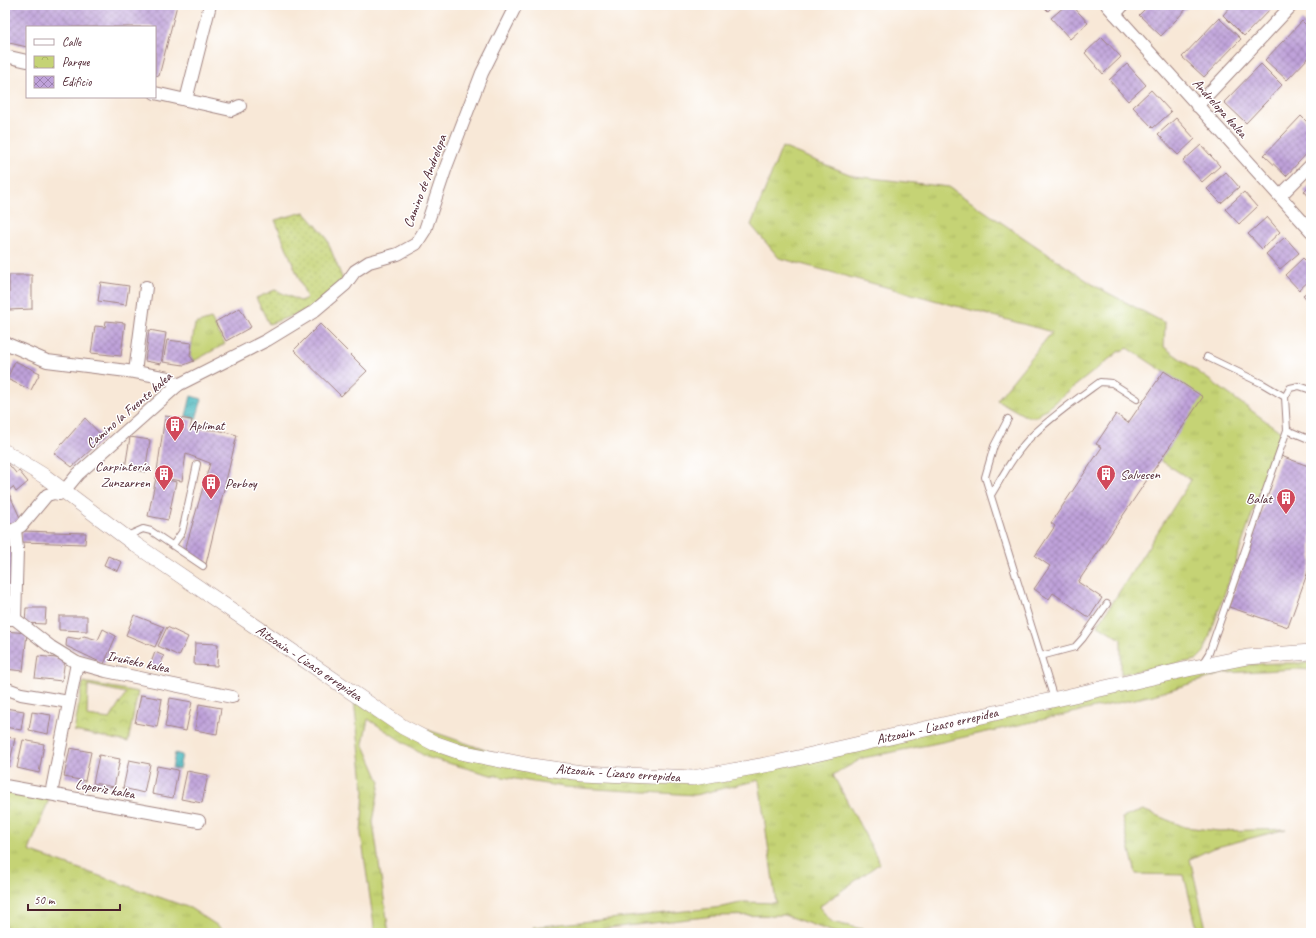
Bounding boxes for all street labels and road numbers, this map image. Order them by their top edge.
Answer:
street label: Andrelopa kalea [1189,75,1252,142]
street label: Camino de Andrelopa [399,131,451,230]
street label: Camino la Fuente kalea [83,367,176,452]
street label: Aitzoain - Lizaso errepidea [253,621,366,706]
street label: Iruñeko kalea [105,647,172,677]
street label: Aitzoain - Lizaso errepidea [875,703,1001,748]
street label: Aitzoain - Lizaso errepidea [555,760,682,786]
street label: Loperiz kalea [74,775,137,803]

